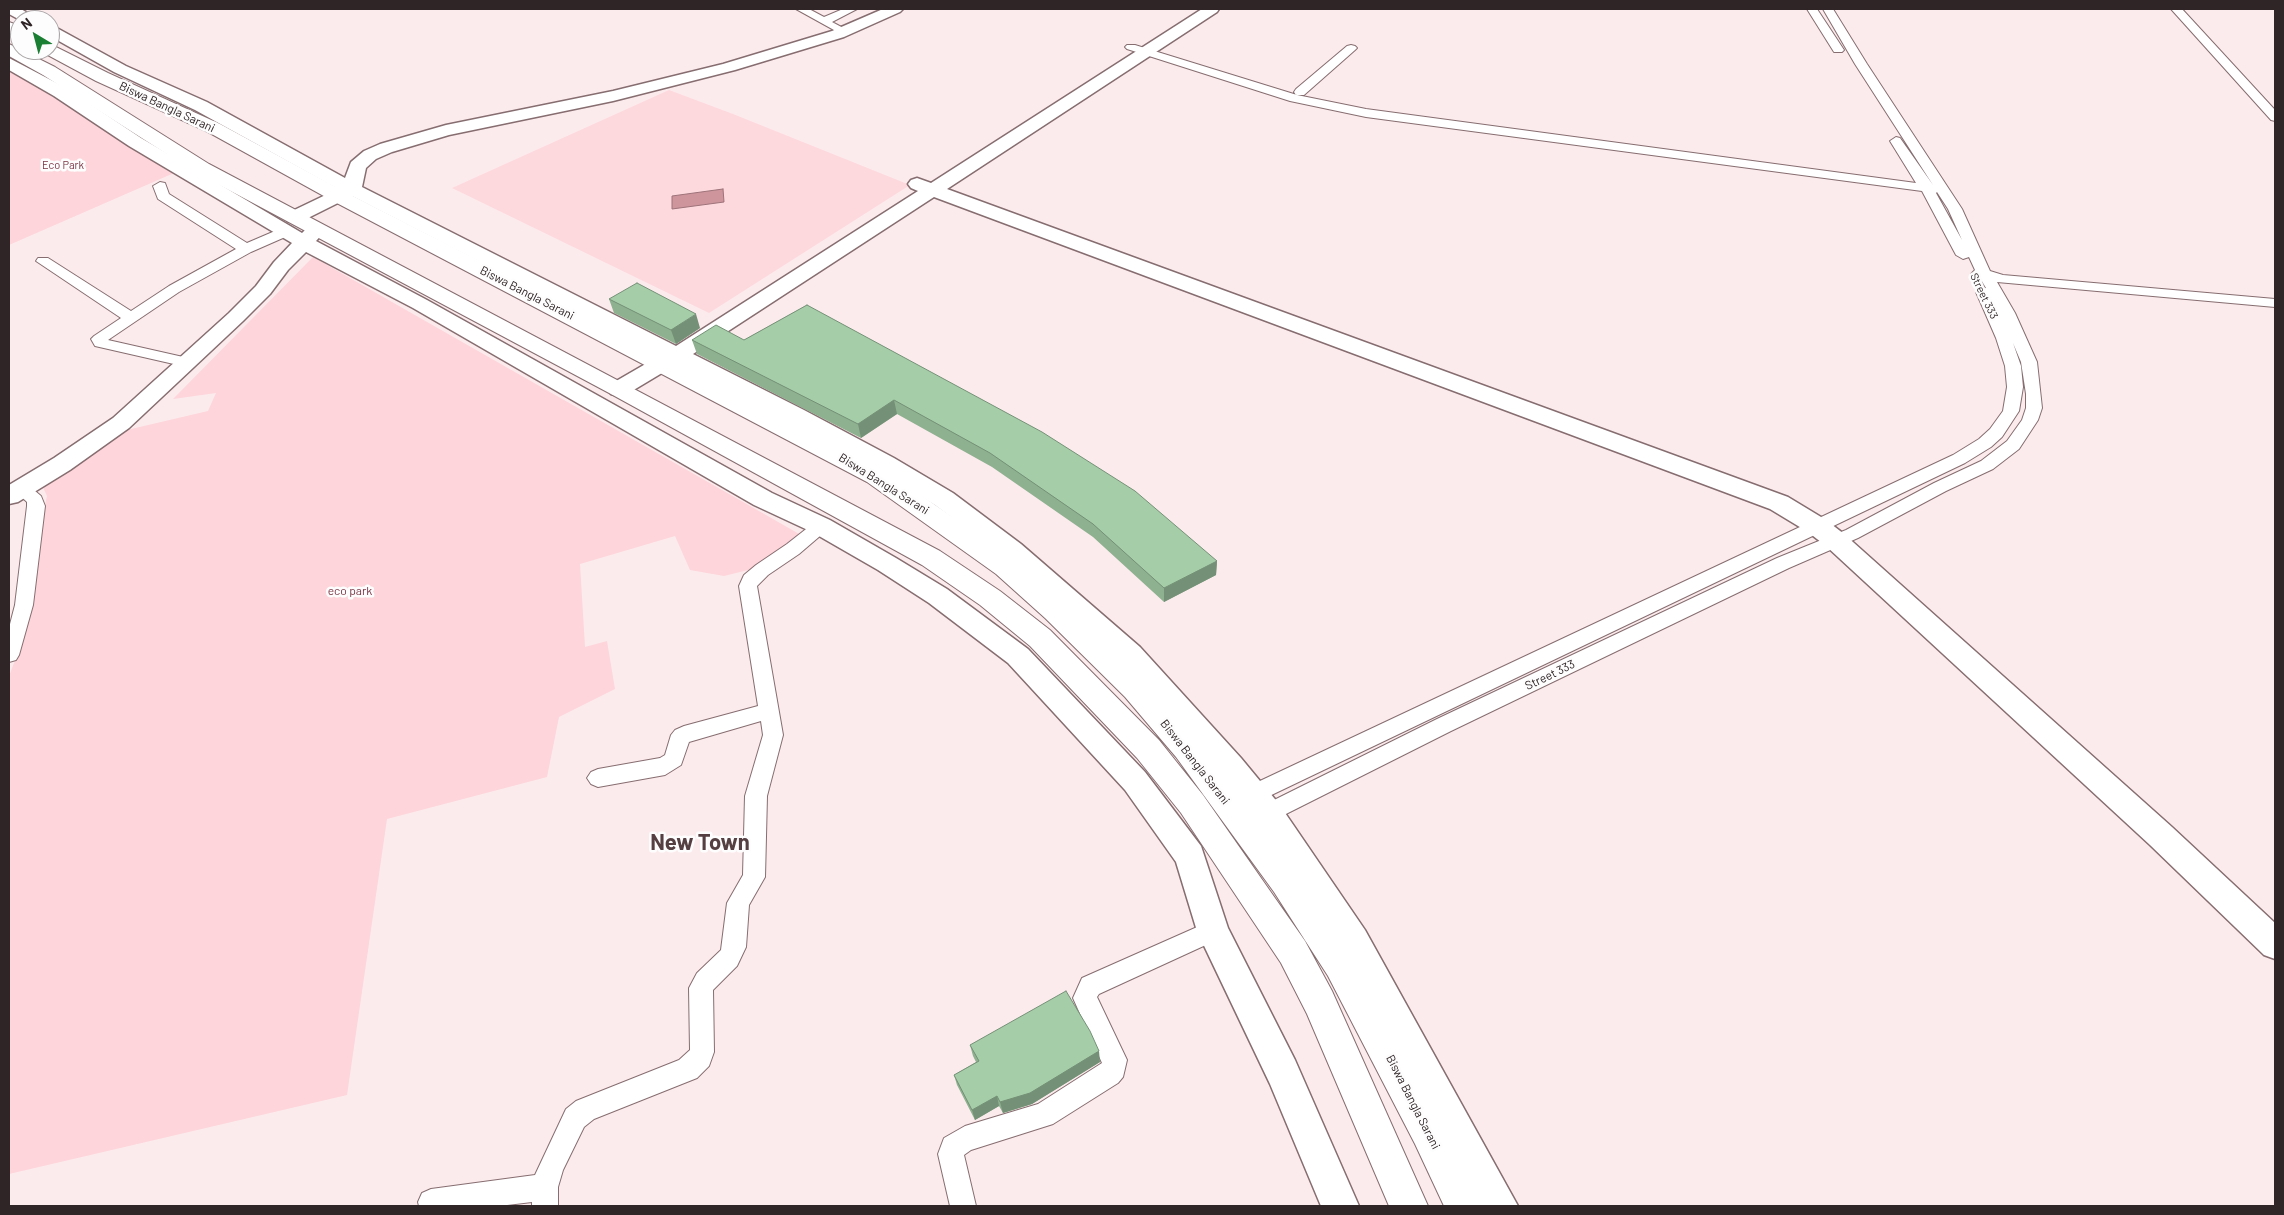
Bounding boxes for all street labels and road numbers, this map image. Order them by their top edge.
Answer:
street label: Biswa Bangla Sarani [117,79,217,135]
street label: Biswa Bangla Sarani [477,263,577,323]
street label: Street 333 [1967,271,2001,321]
street label: Biswa Bangla Sarani [836,450,932,518]
street label: Street 333 [1523,657,1577,693]
street label: Biswa Bangla Sarani [1157,717,1233,807]
street label: Biswa Bangla Sarani [1383,1052,1443,1152]

